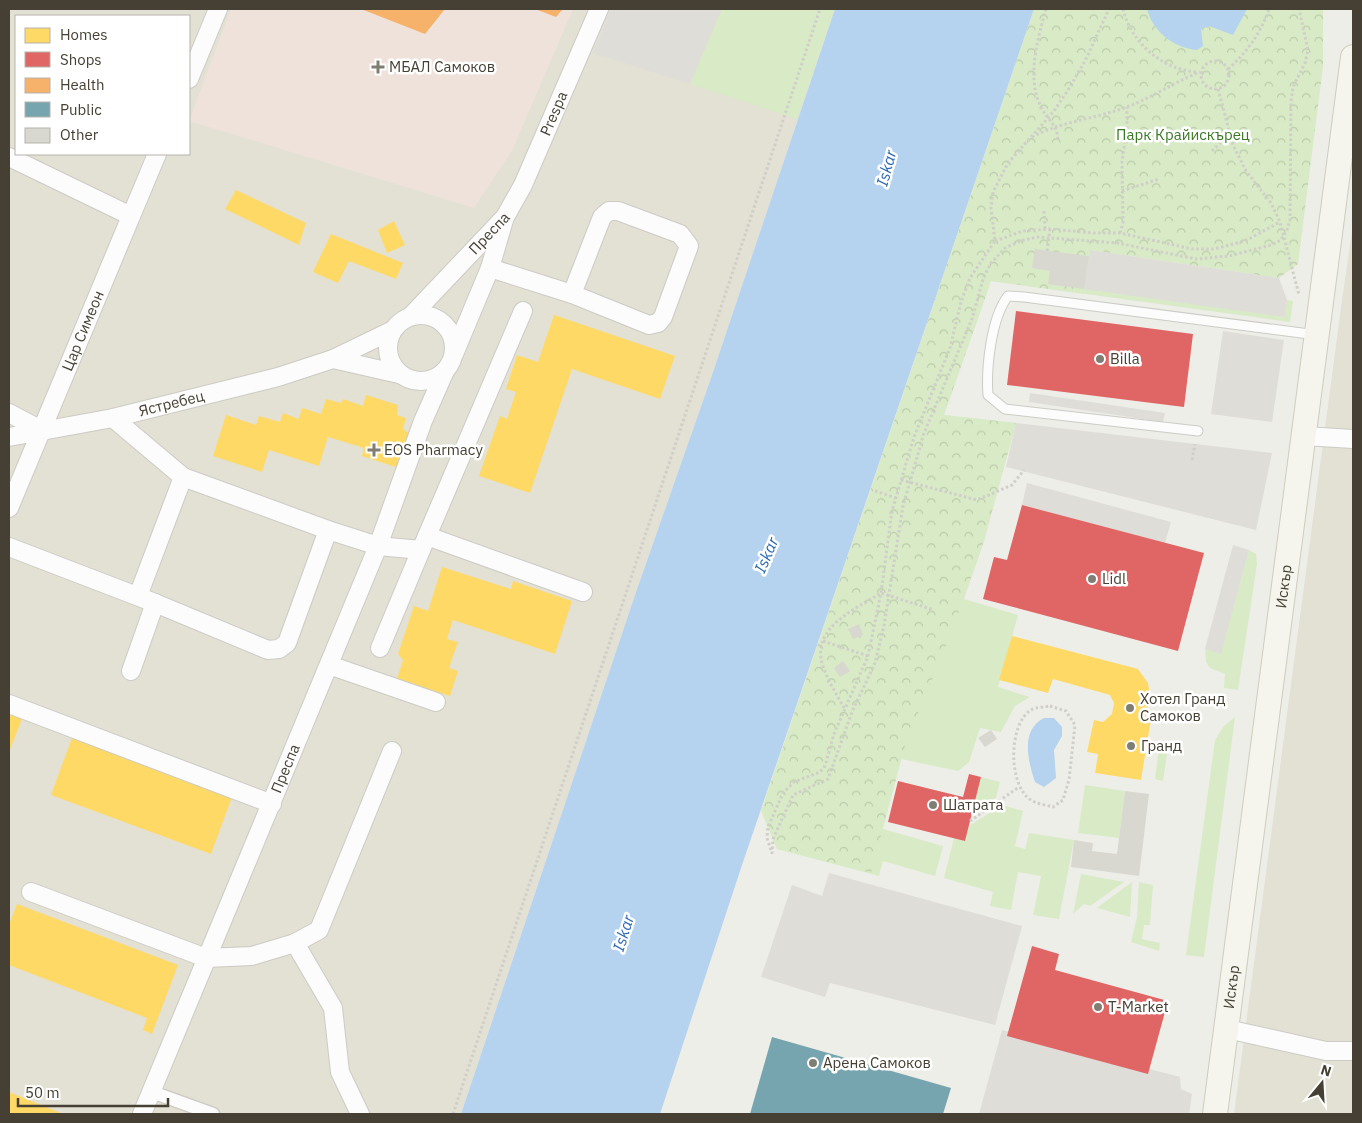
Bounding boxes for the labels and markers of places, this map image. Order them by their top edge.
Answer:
place label: МБАЛ Самоков [389,57,495,76]
marker: МБАЛ Самоков [371,60,385,74]
place label: Billa [1110,349,1140,368]
marker: Billa [1094,353,1106,365]
place label: EOS Pharmacy [384,440,483,459]
marker: EOS Pharmacy [368,444,380,456]
place label: Lidl [1102,569,1126,588]
marker: Lidl [1086,573,1098,585]
place label: Хотел Гранд Самоков [1140,689,1225,725]
marker: Хотел Гранд Самоков [1124,702,1136,714]
place label: Гранд [1141,736,1182,755]
marker: Гранд [1125,740,1137,752]
place label: Шатрата [943,795,1003,814]
marker: Шатрата [927,799,939,811]
place label: T-Market [1108,997,1169,1016]
marker: T-Market [1092,1001,1104,1013]
place label: Арена Самоков [823,1053,931,1072]
marker: Арена Самоков [807,1057,819,1069]

